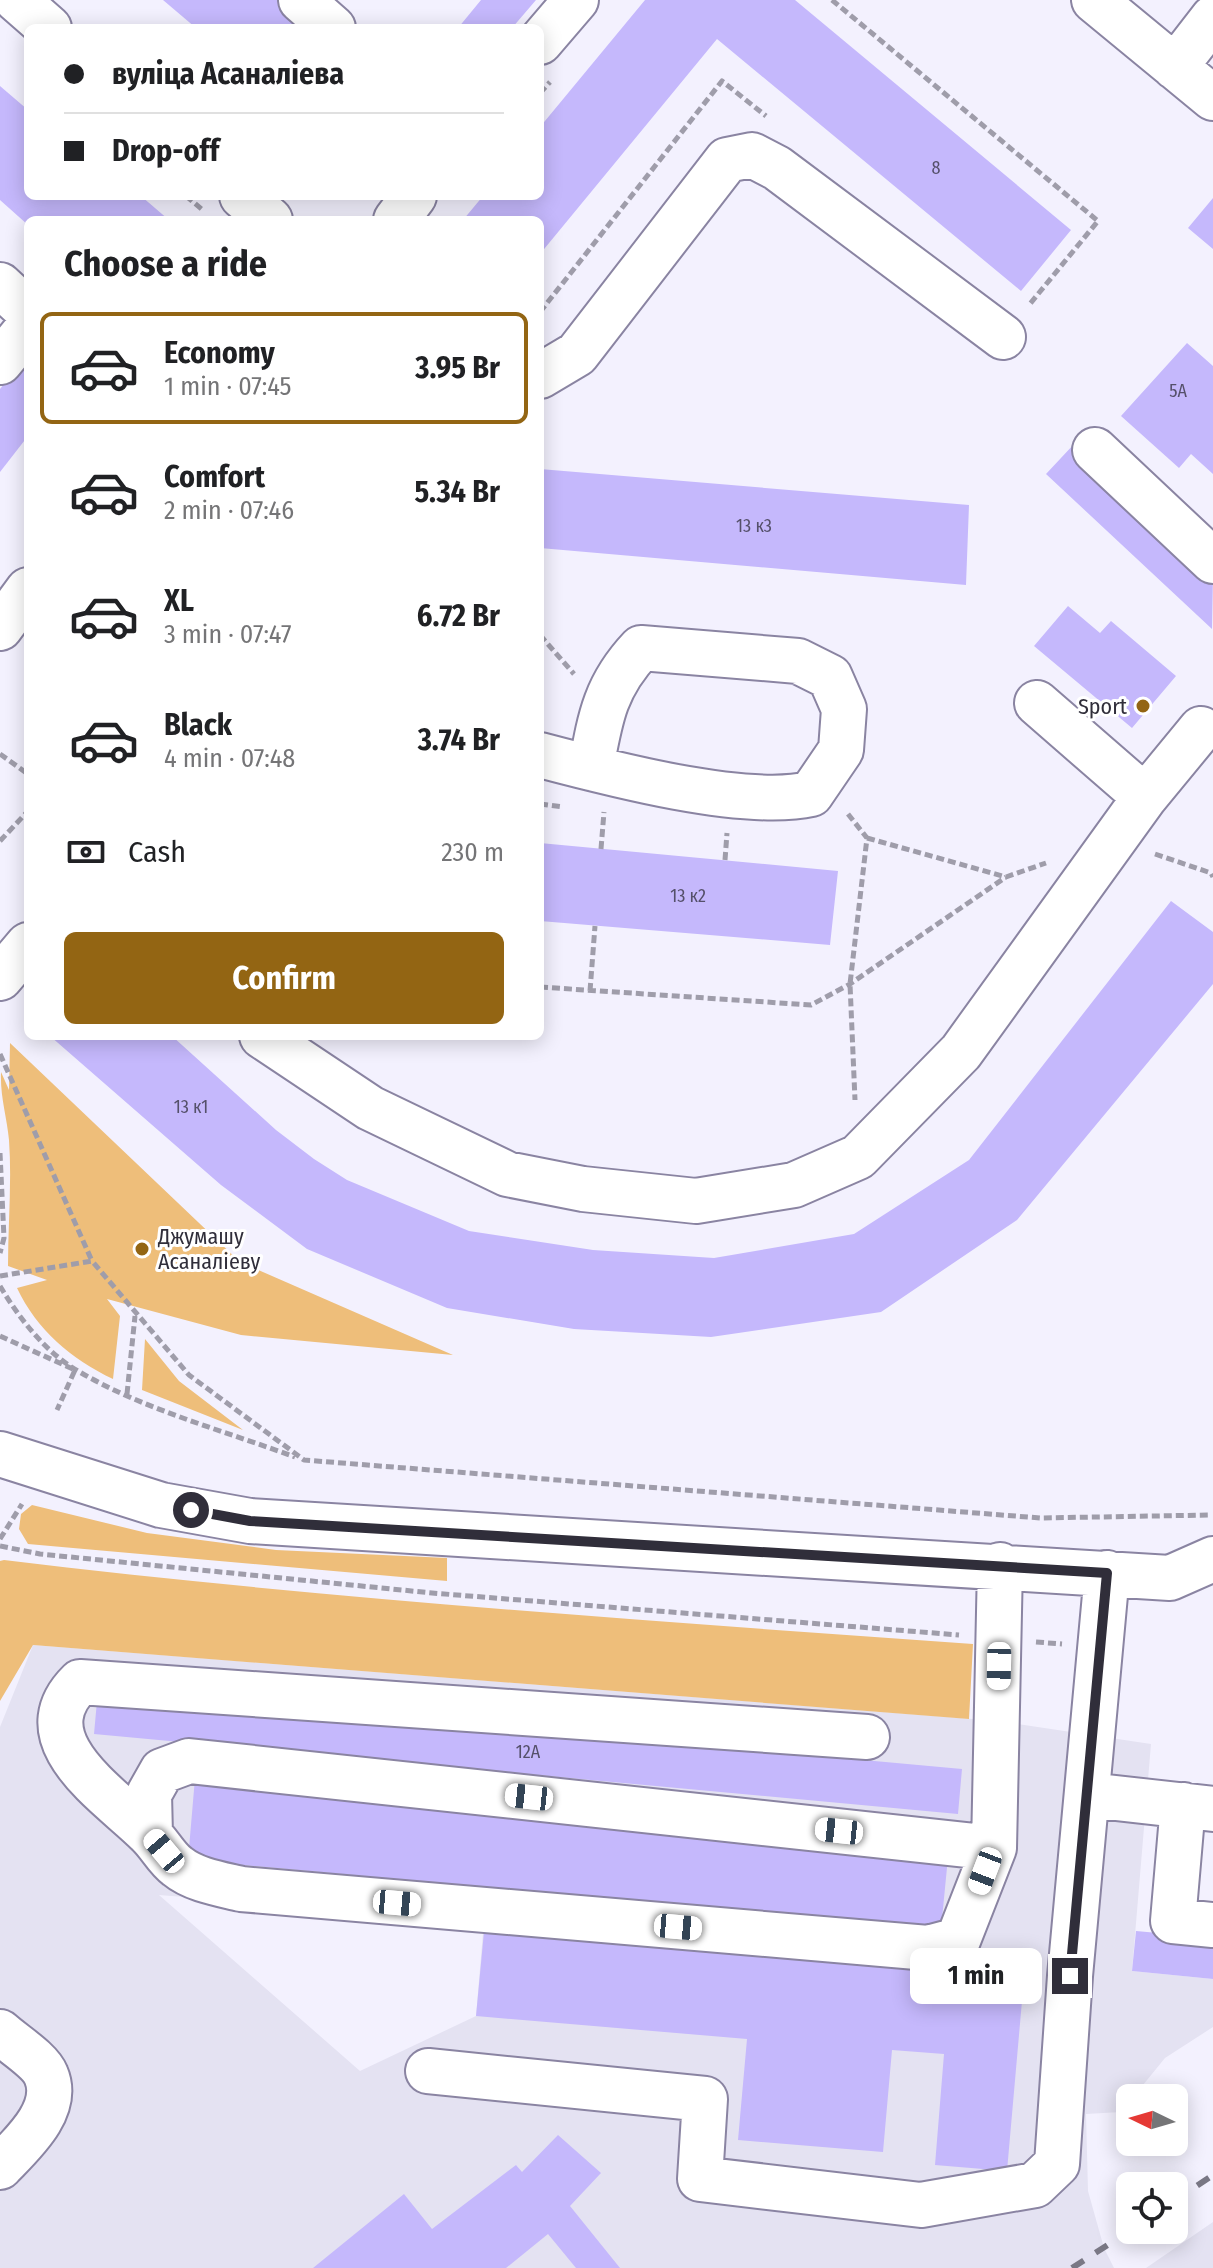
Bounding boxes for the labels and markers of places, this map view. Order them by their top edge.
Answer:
place label: Sport [1078,693,1128,720]
marker: Sport [1134,697,1152,715]
place label: Джумашу Асаналіеву [157,1223,261,1275]
marker: Джумашу Асаналіеву [133,1240,151,1258]

